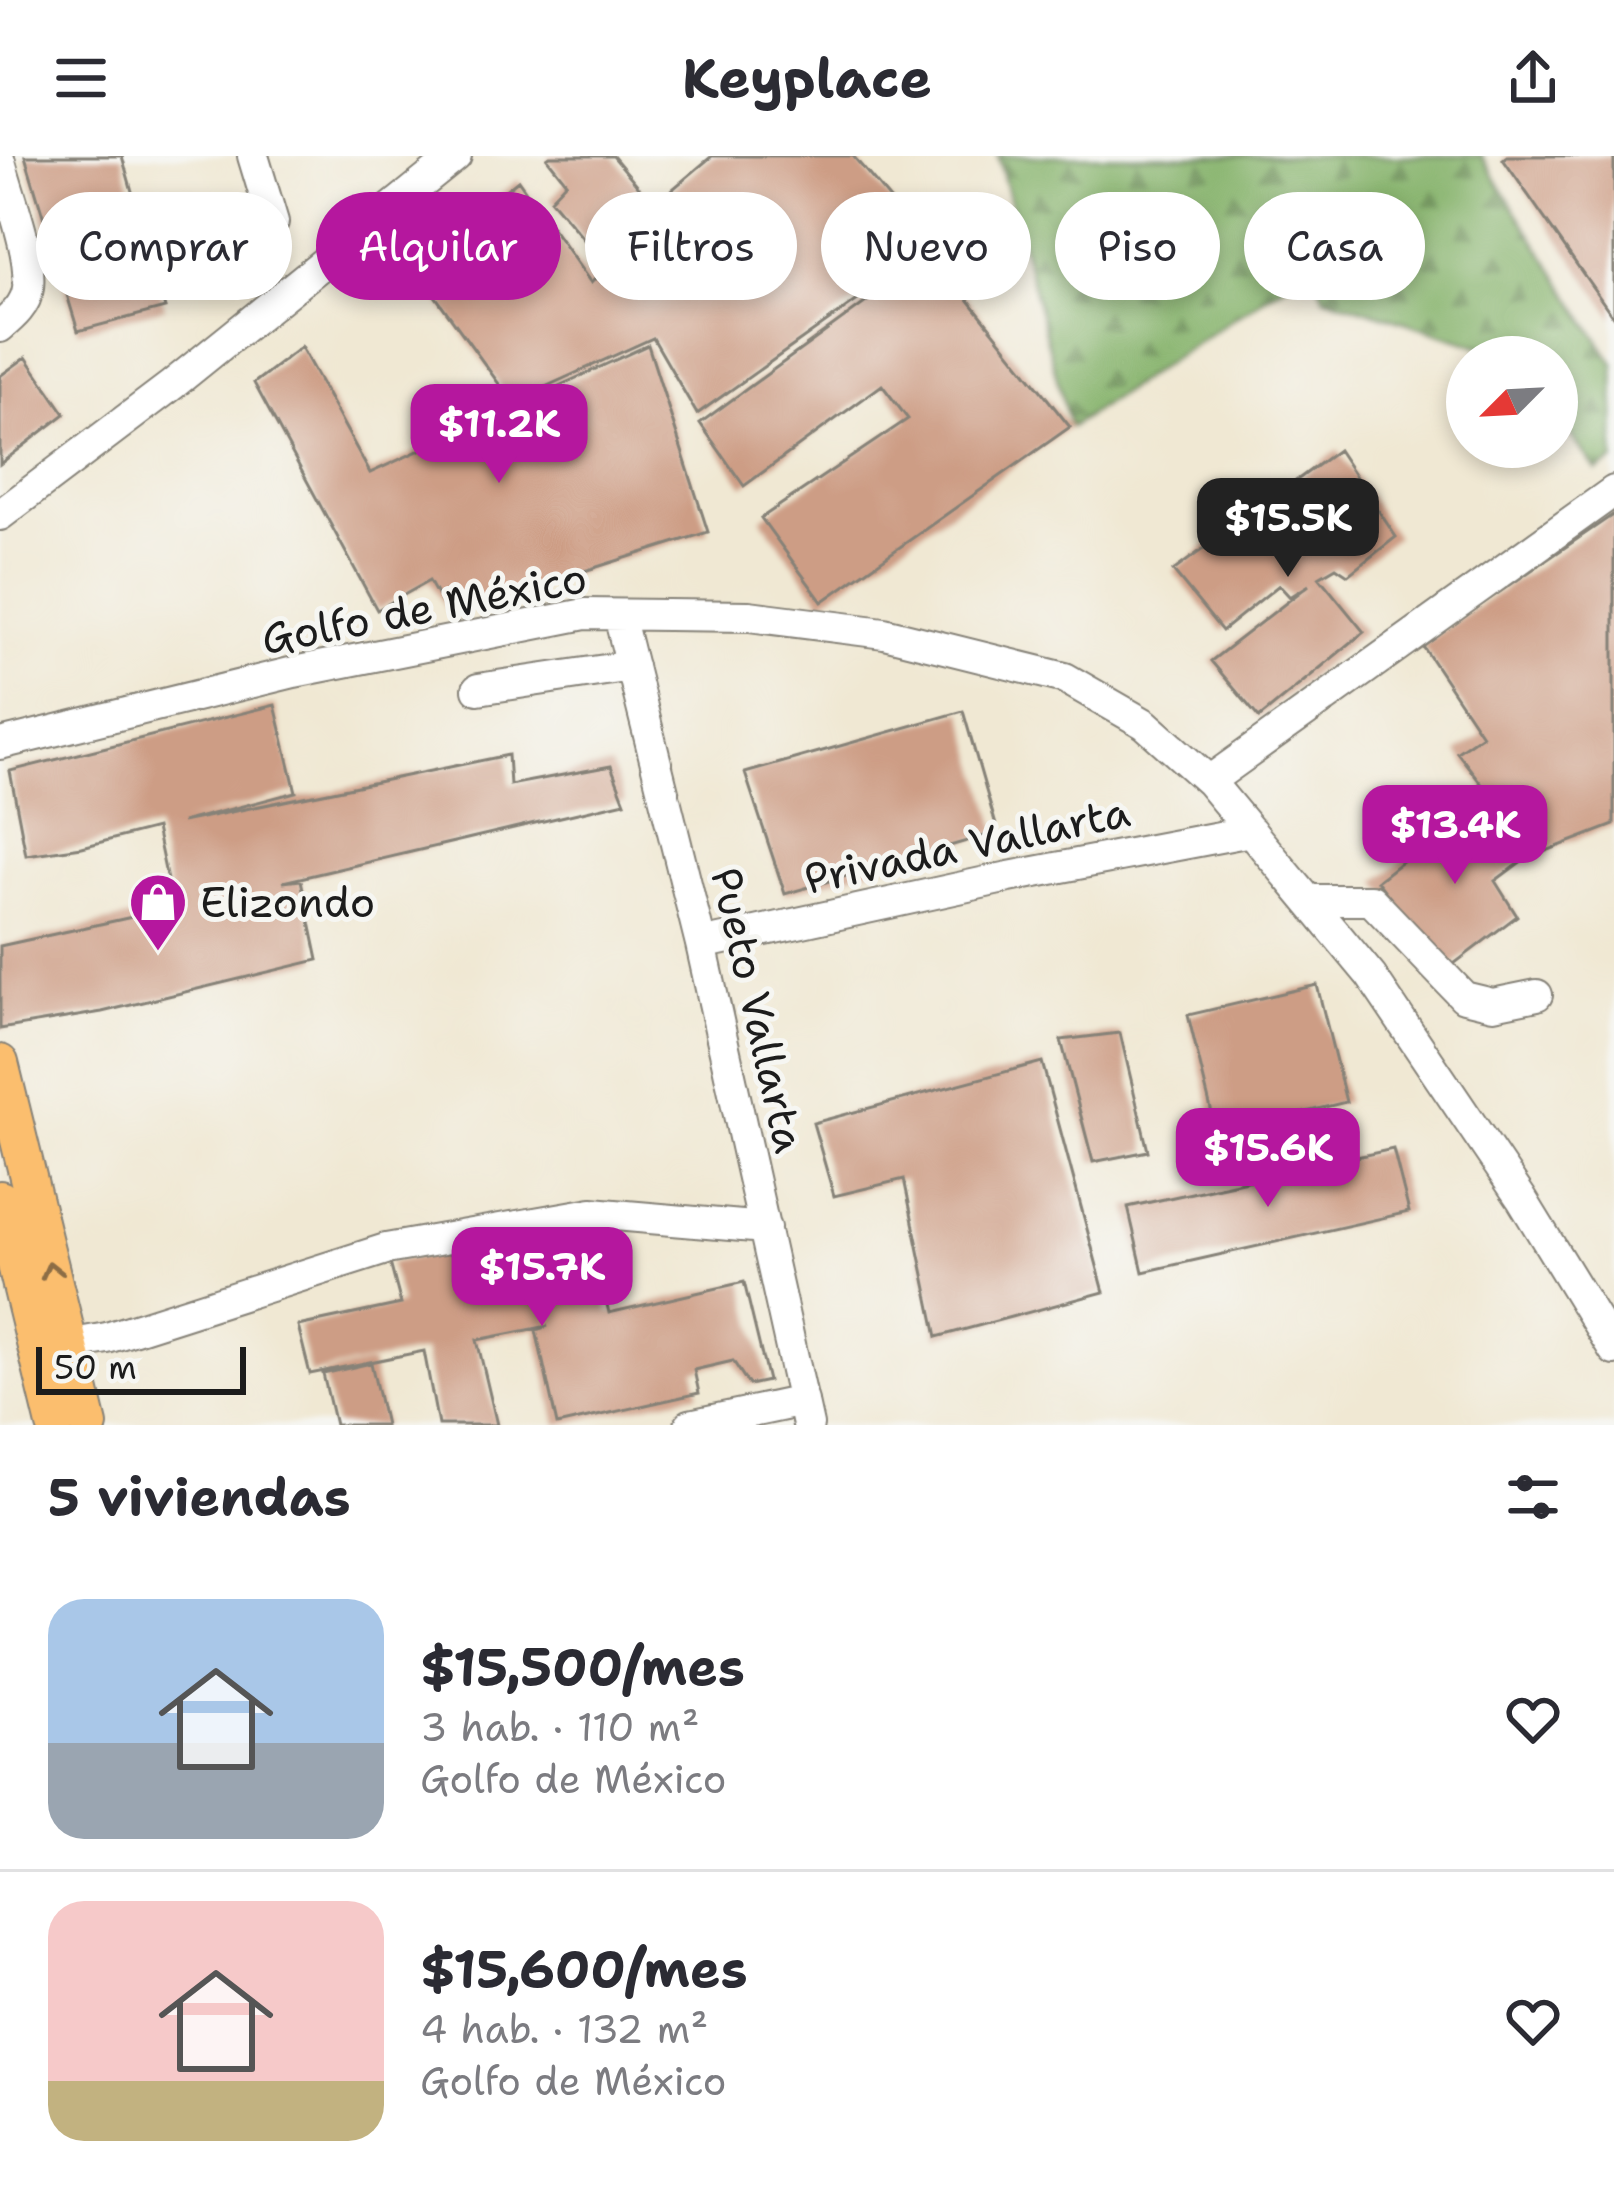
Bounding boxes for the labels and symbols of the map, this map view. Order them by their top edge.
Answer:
north arrow [1446,336,1578,468]
pin: $11.2K [401,384,597,486]
pin: $15.5K [1190,478,1386,580]
street label: Golfo de México [257,549,591,667]
street label: Privada Vallarta [799,783,1135,907]
pin: $13.4K [1357,785,1553,887]
street label: Pueto Vallarta [698,862,818,1158]
shop icon: Elizondo [127,871,189,953]
place label: Elizondo [200,874,375,930]
pin: $15.6K [1170,1108,1366,1210]
pin: $15.7K [444,1227,640,1329]
one-way arrow [40,1261,65,1281]
scale bar [36,1341,246,1394]

